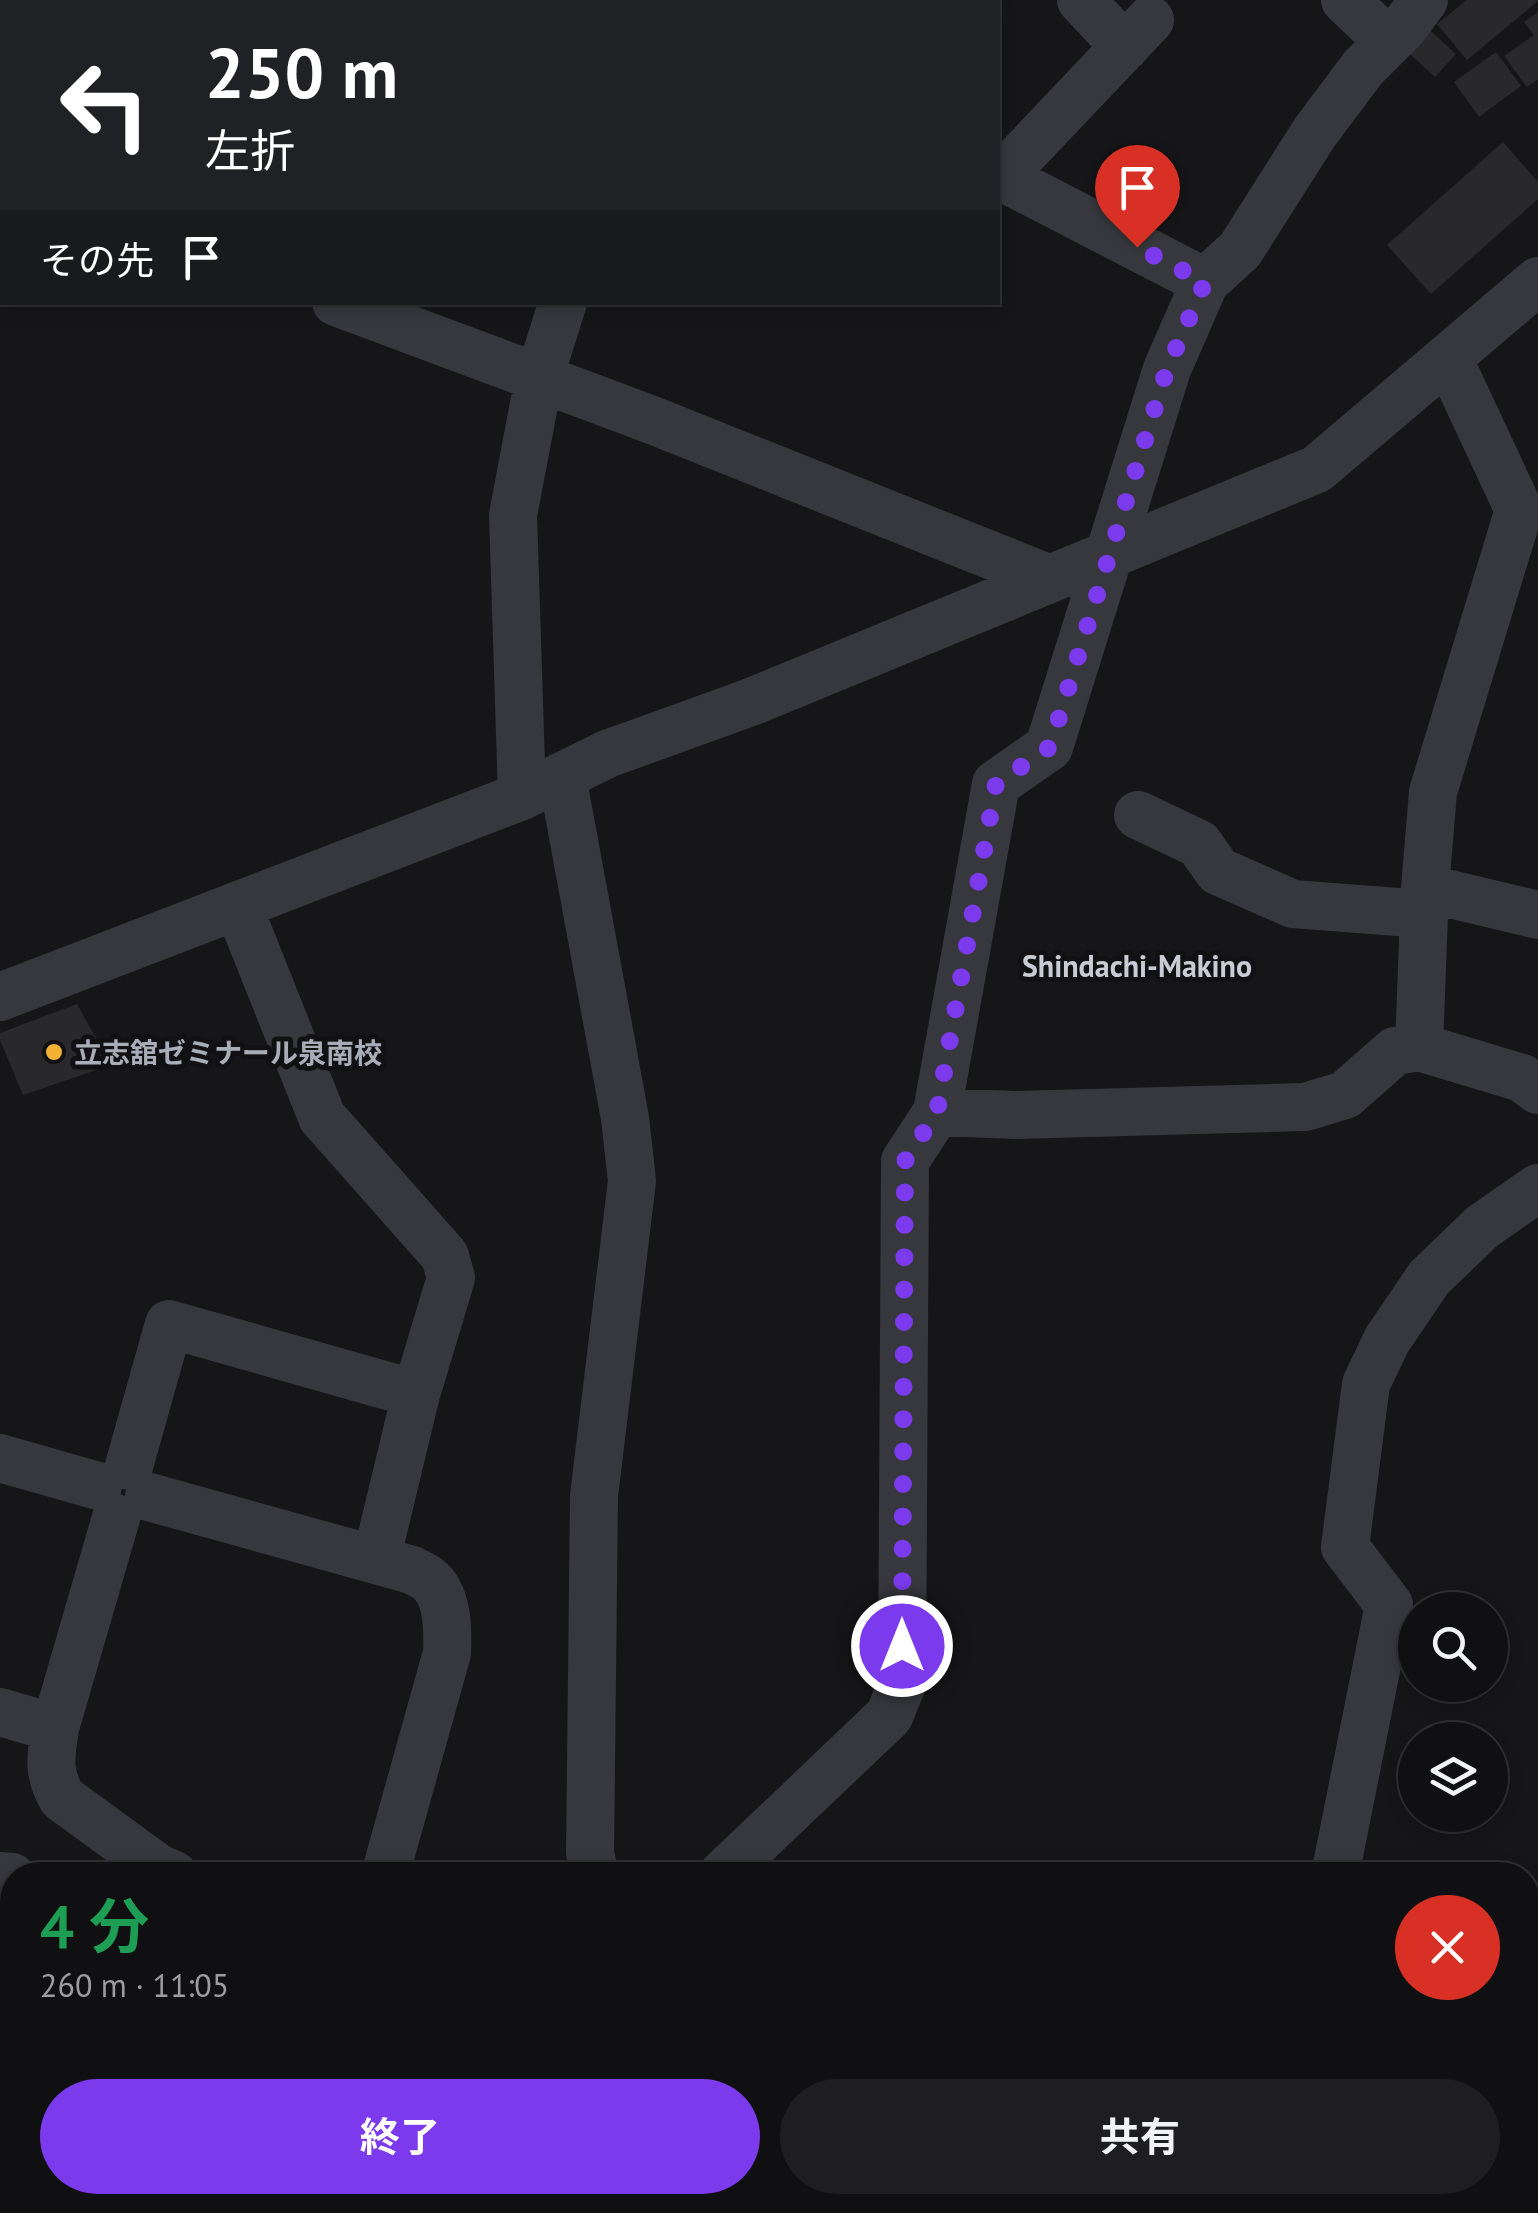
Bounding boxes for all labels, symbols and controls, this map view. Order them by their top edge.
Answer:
text: 250 m [205,27,398,117]
icon: left [40,40,170,170]
text: 左折 [205,121,295,179]
pin [1095,145,1180,248]
icon: arrive [1110,160,1165,215]
icon: arrive [174,230,229,285]
text: その先 [40,235,154,284]
district label: Shindachi-Makino [1022,946,1252,985]
place label: 立志舘ゼミナール泉南校 [74,1034,382,1071]
marker: 立志舘ゼミナール泉南校 [43,1041,65,1063]
map controls [1398,1592,1508,1832]
button: search [1398,1592,1508,1702]
position arrow [850,1594,954,1698]
button: layers [1398,1722,1508,1832]
text: 4 分 [40,1887,149,1965]
button: close [1395,1895,1500,2000]
text: 260 m · 11:05 [40,1964,229,2006]
button: 終了 [40,2079,760,2194]
button: 共有 [780,2079,1500,2194]

